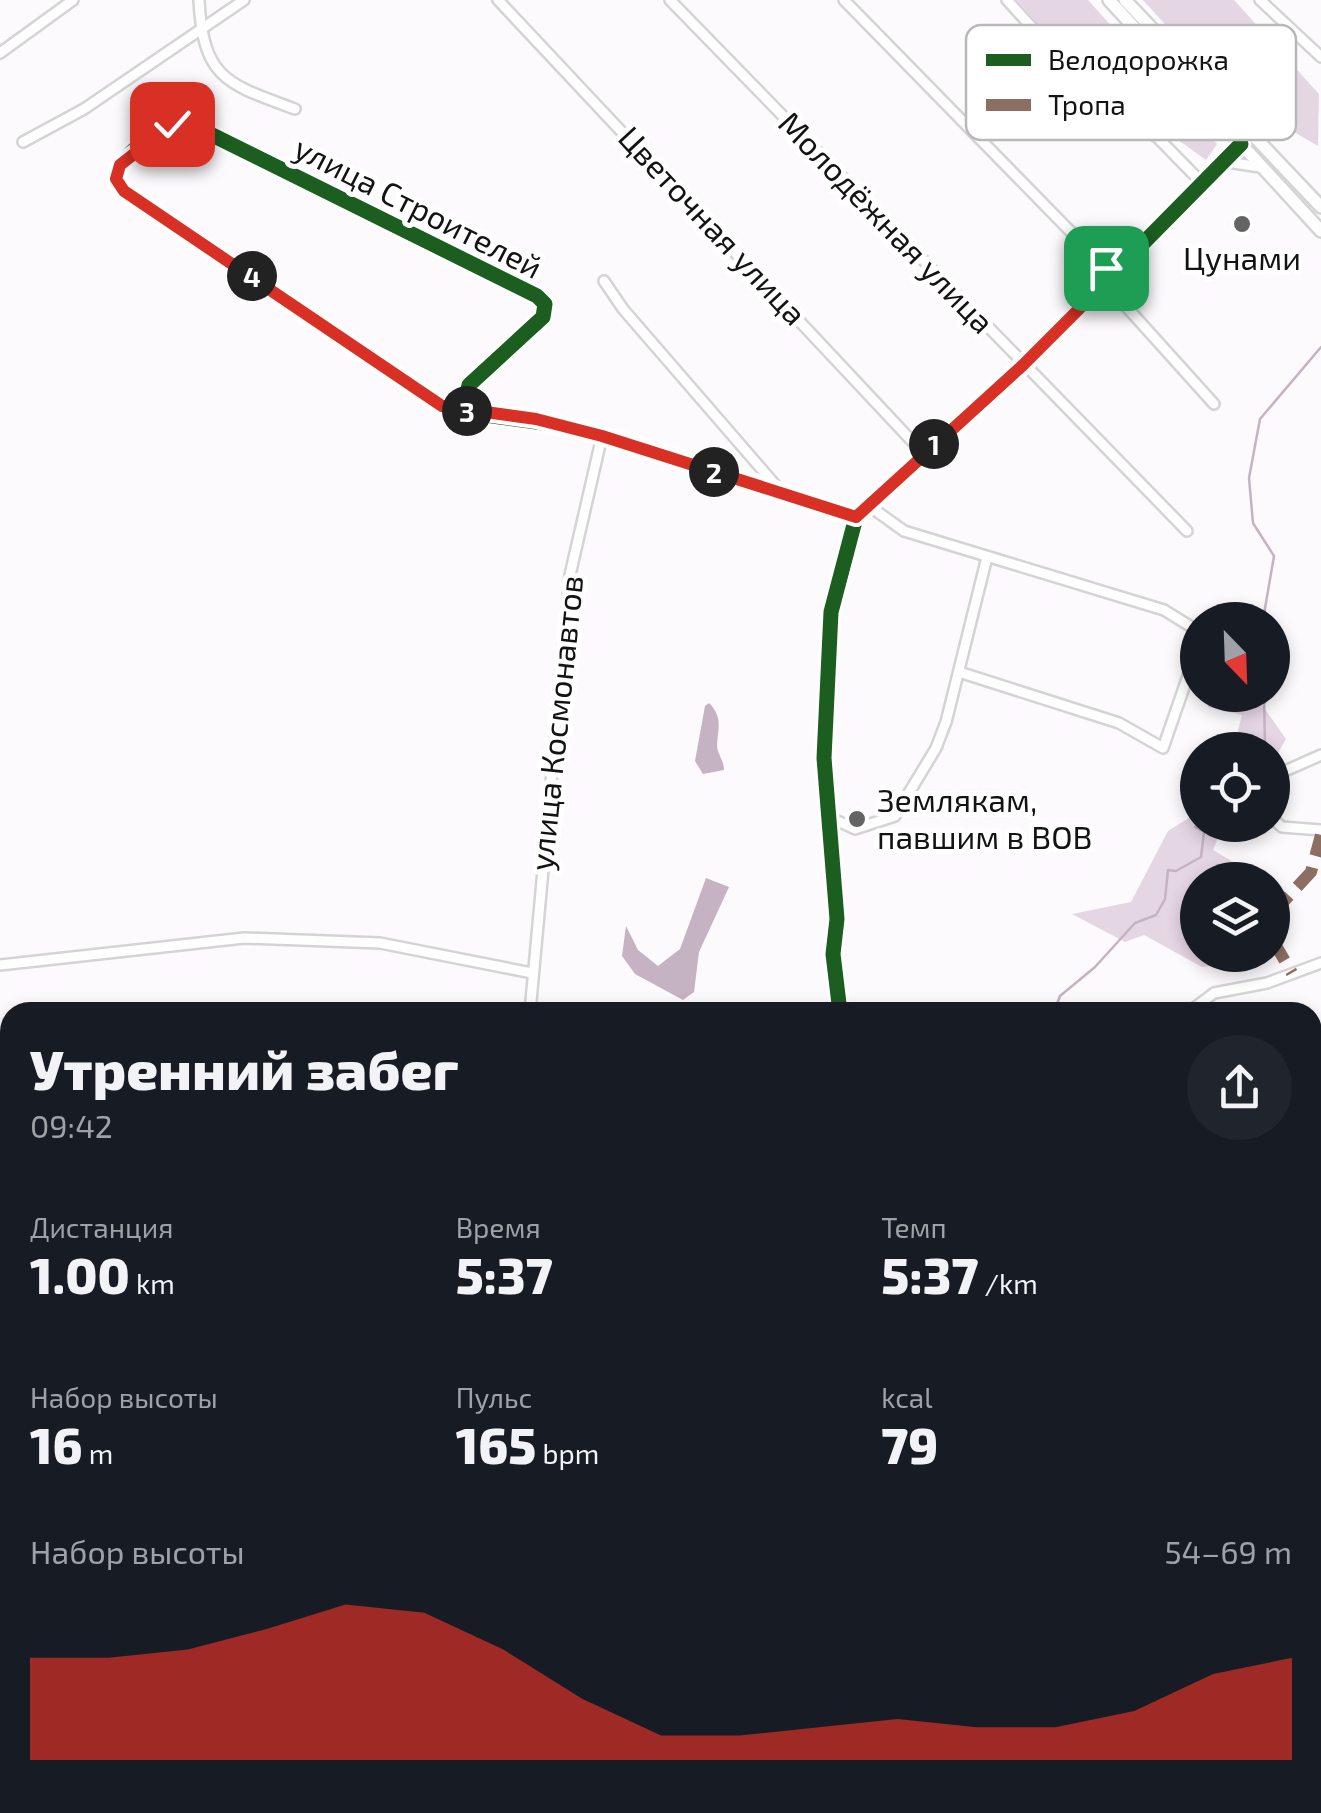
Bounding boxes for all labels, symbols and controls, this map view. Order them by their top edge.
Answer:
legend [966,25,1296,140]
text: Велодорожка [1048,42,1229,76]
pin [130,82,215,167]
text: Тропа [1048,87,1126,121]
icon: check [145,97,200,152]
street label: Молодёжная улица [771,103,1003,341]
street label: Цветочная улица [611,118,815,332]
street label: улица Строителей [288,127,549,286]
marker: Цунами [1231,213,1253,235]
pin [1064,226,1149,311]
place label: Цунами [1183,238,1301,277]
icon: arrive [1079,241,1134,296]
pin: 4 [227,251,277,301]
text: 4 [243,259,261,293]
pin: 3 [442,386,492,436]
text: 3 [459,394,475,428]
pin: 1 [909,419,959,469]
text: 1 [928,427,940,461]
pin: 2 [689,447,739,497]
text: 2 [706,455,722,489]
street label: улица Космонавтов [521,573,590,873]
north arrow [1180,602,1290,712]
map controls [1180,602,1290,972]
button: locate [1180,732,1290,842]
place label: Землякам, павшим в ВОВ [877,780,1092,855]
marker: Землякам, павшим в ВОВ [846,808,868,830]
button: layers [1180,862,1290,972]
text: Утренний забег [30,1035,458,1101]
button: share [1187,1035,1292,1140]
text: 09:42 [30,1106,113,1144]
text: Дистанция [30,1210,173,1244]
text: Время [456,1210,541,1244]
text: Темп [881,1210,947,1244]
text: 1.00 [30,1244,130,1304]
text: 5:37 [456,1244,553,1304]
text: 5:37 [881,1244,978,1304]
text: km [130,1266,175,1300]
text: /km [978,1266,1038,1300]
text: Набор высоты [30,1380,218,1414]
text: Пульс [456,1380,532,1414]
text: kcal [881,1380,933,1414]
text: 16 [30,1414,83,1474]
text: 165 [456,1414,536,1474]
text: 79 [881,1414,938,1474]
text: m [83,1436,113,1470]
text: bpm [536,1436,599,1470]
text: Набор высоты [30,1532,245,1570]
text: 54–69 m [1164,1532,1292,1570]

